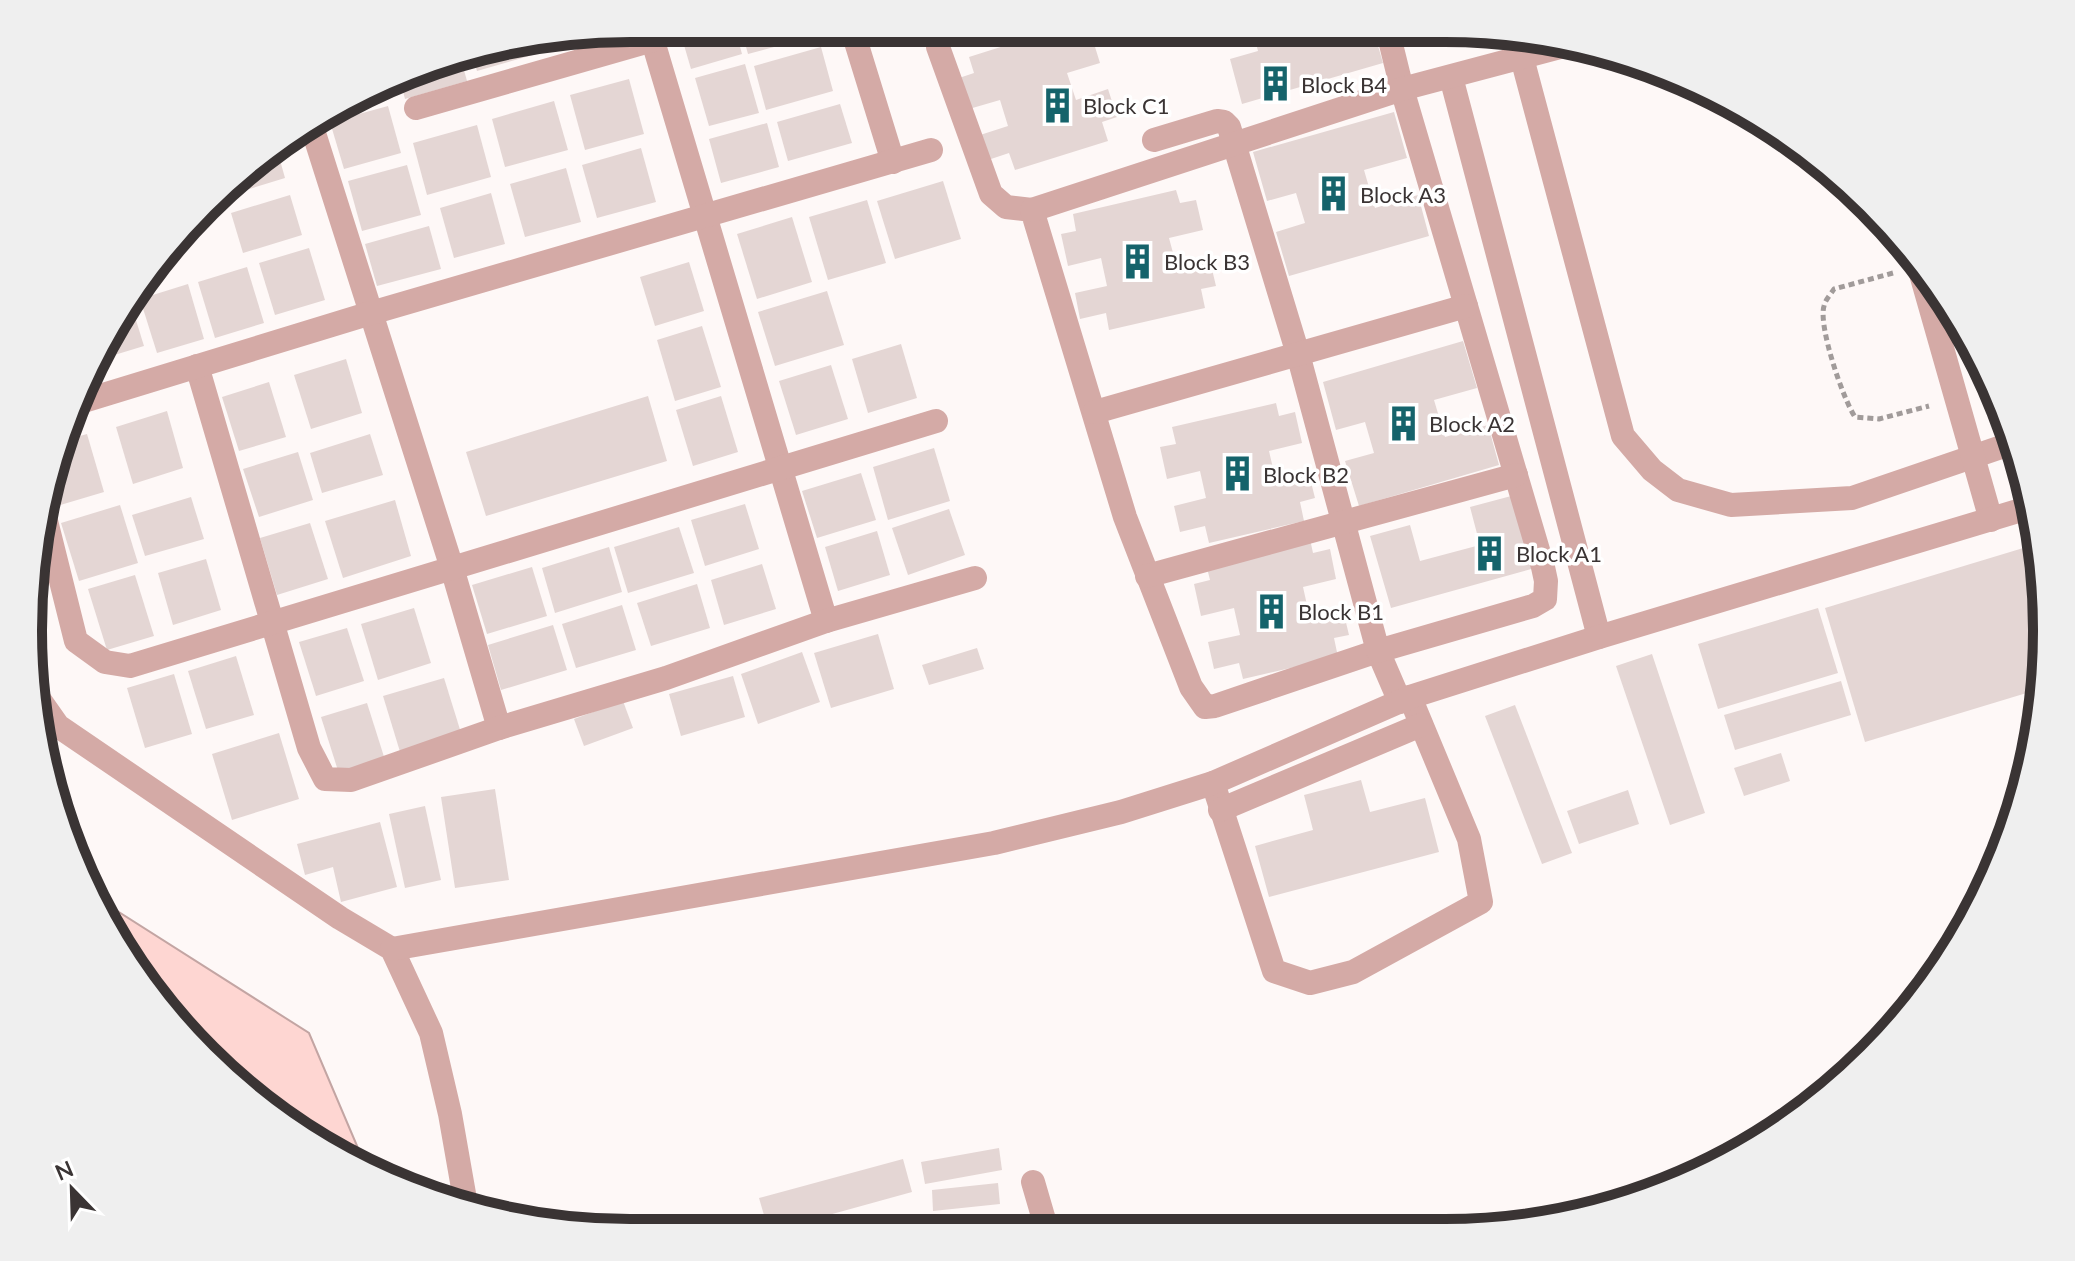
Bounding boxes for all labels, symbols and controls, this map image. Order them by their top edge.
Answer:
building icon: Block B4 [1256,65,1294,103]
place label: Block B4 [1301,71,1387,98]
building icon: Block C1 [1038,86,1076,124]
place label: Block C1 [1083,92,1169,119]
building icon: Block A3 [1315,175,1353,213]
place label: Block A3 [1360,181,1446,208]
building icon: Block B3 [1119,242,1157,280]
place label: Block B3 [1164,248,1250,275]
building icon: Block A2 [1384,404,1422,442]
place label: Block A2 [1429,410,1515,437]
building icon: Block B2 [1218,455,1256,493]
place label: Block B2 [1263,461,1349,488]
building icon: Block A1 [1471,534,1509,572]
place label: Block A1 [1516,540,1602,567]
building icon: Block B1 [1253,592,1291,630]
place label: Block B1 [1298,598,1384,625]
north arrow [32,1149,112,1229]
text: N [51,1154,77,1186]

